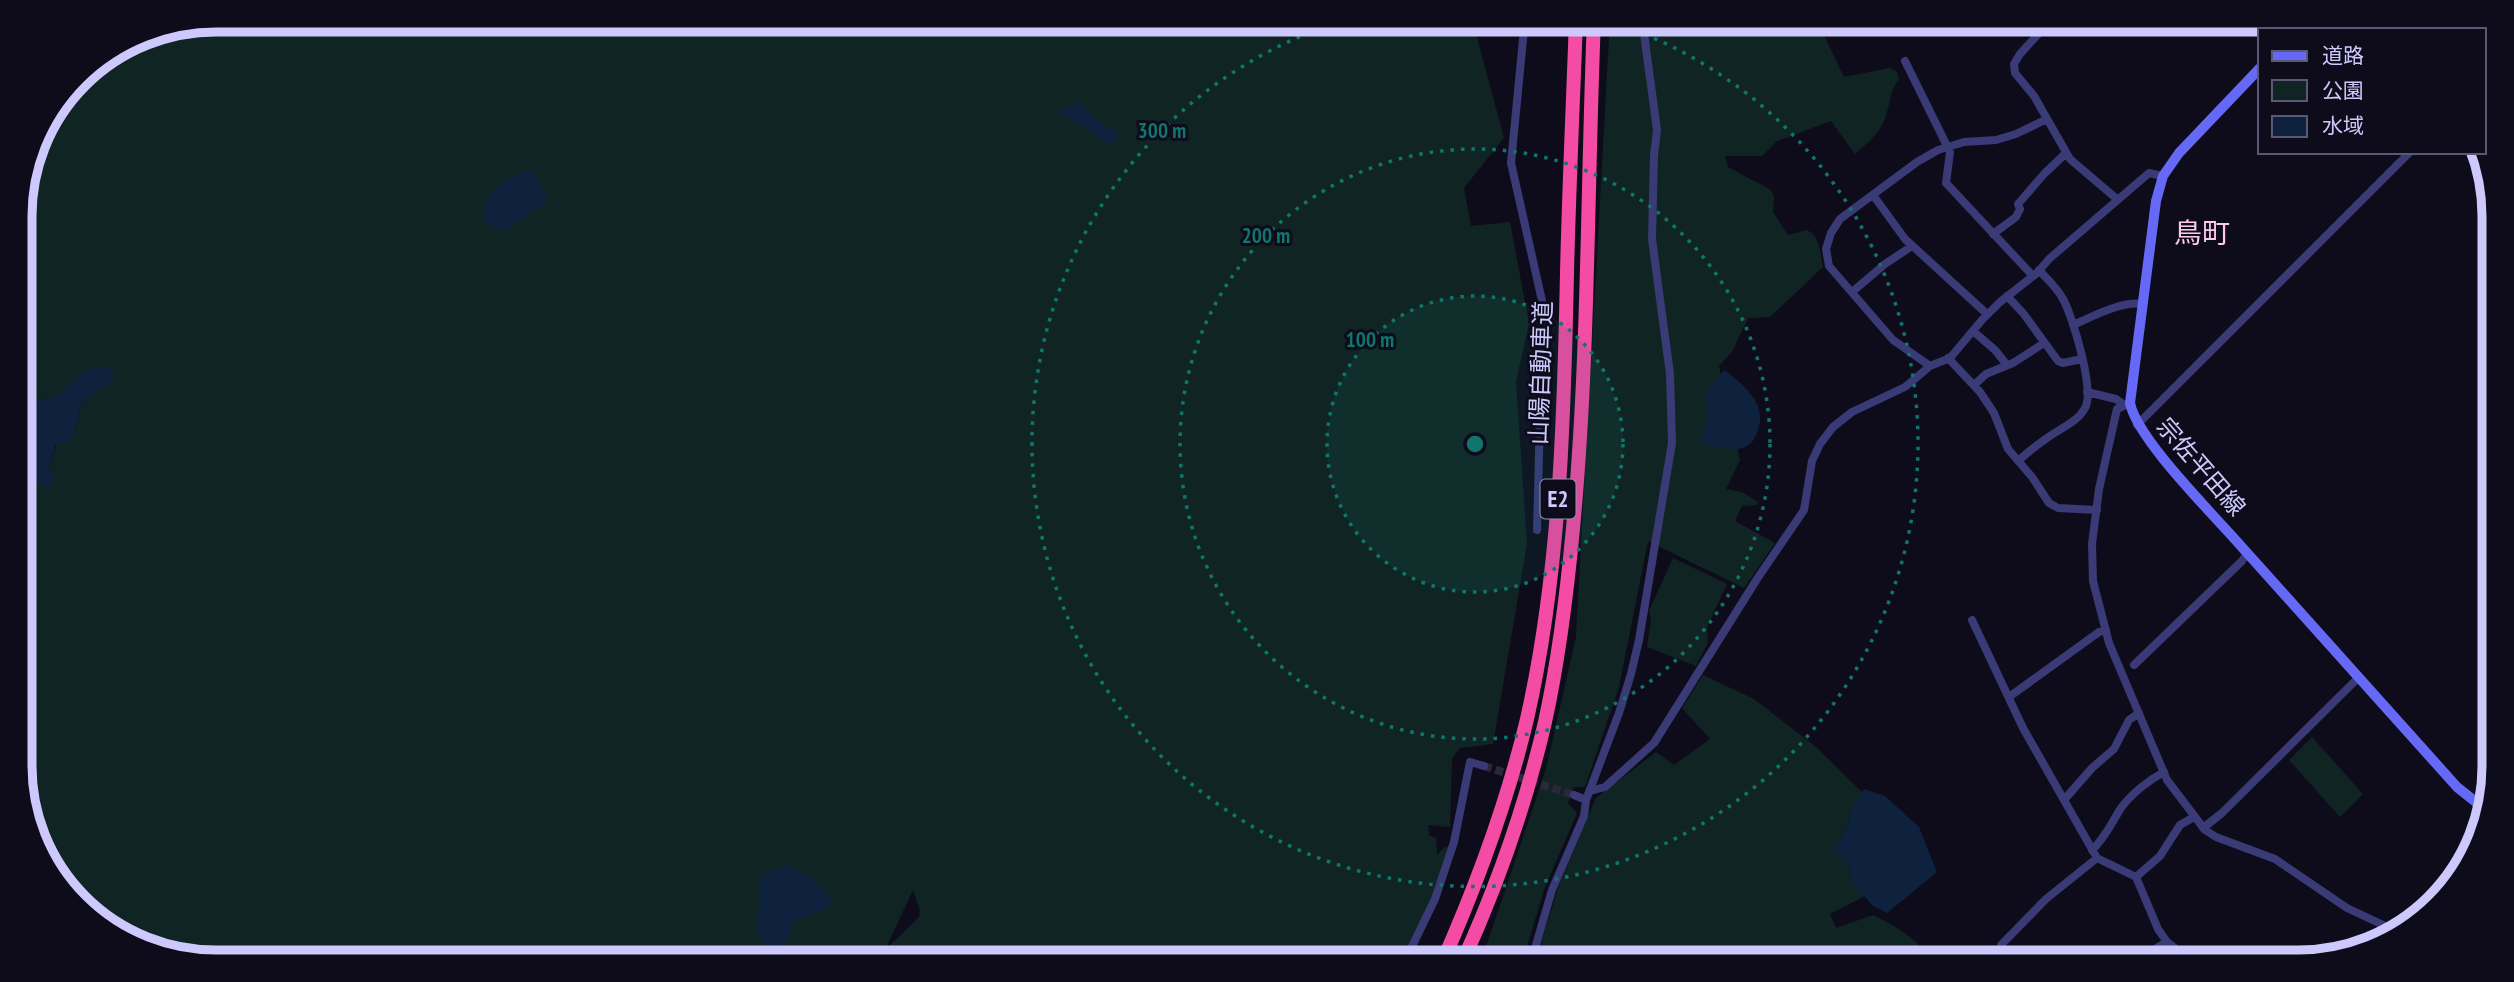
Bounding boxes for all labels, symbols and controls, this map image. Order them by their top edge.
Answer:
legend [2258,28,2486,154]
text: 道路 [2322,42,2364,69]
text: 公園 [2322,77,2364,104]
text: 水域 [2322,112,2364,139]
text: 300 m [1138,117,1186,144]
district label: 鳥町 [2174,214,2230,251]
text: 200 m [1242,222,1290,249]
street label: 山陽自動車道 [1522,300,1559,445]
text: 100 m [1346,326,1394,353]
street label: 宗佐平田線 [2150,411,2252,522]
centre of rings [1463,432,1487,456]
road number: E2 [1540,480,1576,519]

